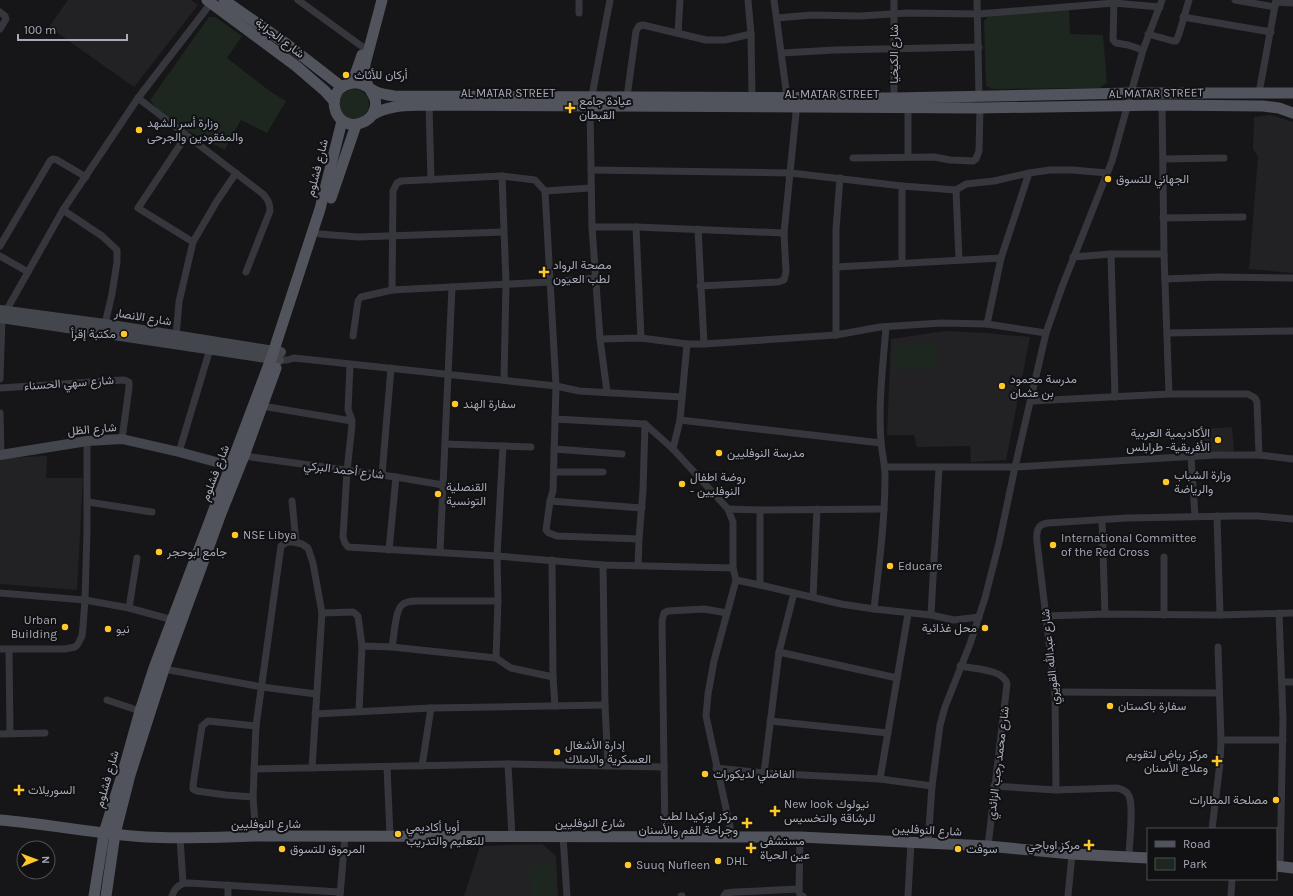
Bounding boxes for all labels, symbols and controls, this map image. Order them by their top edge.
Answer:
street label: شارع الجرابة [252,15,307,63]
scale bar [18,16,127,42]
text: 100 m [24,23,56,37]
street label: شارع الكيخيا [887,24,903,84]
place label: أركان للأثاث [354,68,408,83]
marker: أركان للأثاث [341,70,351,80]
street label: AL MATAR STREET [1109,85,1203,101]
street label: AL MATAR STREET [461,86,555,100]
street label: AL MATAR STREET [785,87,879,101]
place label: عيادة جامع القبطان [579,94,632,122]
marker: عيادة جامع القبطان [564,102,576,114]
place label: وزارة أسر الشهد والمفقودين والجرحى [147,116,243,145]
marker: وزارة أسر الشهد والمفقودين والجرحى [134,125,144,135]
street label: شارع فشلوم [303,138,333,199]
place label: الجهاني للتسوق [1116,172,1189,189]
marker: الجهاني للتسوق [1103,174,1113,184]
place label: مصحة الرواد لطب العيون [553,258,612,287]
marker: مصحة الرواد لطب العيون [538,266,550,278]
street label: شارع الانصار [112,305,173,330]
place label: مكتبة إقرأ [71,327,116,342]
marker: مكتبة إقرأ [119,329,129,339]
place label: مدرسة محمود بن عثمان [1010,372,1077,401]
street label: شارع سهي الحسناء [24,373,115,396]
marker: مدرسة محمود بن عثمان [997,381,1007,391]
place label: سفارة الهند [463,397,516,412]
marker: سفارة الهند [450,399,460,409]
street label: شارع الظل [67,420,117,440]
place label: الأكاديمية العربية الأفريقية- طرابلس [1126,426,1210,455]
marker: الأكاديمية العربية الأفريقية- طرابلس [1213,435,1223,445]
street label: شارع فشلوم [198,443,234,504]
place label: مدرسة النوفليين [727,446,805,461]
marker: مدرسة النوفليين [714,448,724,458]
street label: شارع أحمد البركي [303,458,385,485]
place label: وزارة الشباب والرياضة [1174,468,1231,497]
place label: روضة اطفال - النوفليين [690,470,746,499]
marker: وزارة الشباب والرياضة [1161,477,1171,487]
marker: روضة اطفال - النوفليين [677,479,687,489]
place label: القنصلية التونسية [446,480,487,509]
marker: القنصلية التونسية [433,489,443,499]
place label: NSE Libya [243,528,297,542]
marker: NSE Libya [230,530,240,540]
place label: International Committee of the Red Cross [1061,531,1196,559]
marker: International Committee of the Red Cross [1048,540,1058,550]
place label: جامع ابوحجر [166,545,227,561]
marker: جامع ابوحجر [154,547,164,557]
place label: Educare [898,559,942,573]
marker: Educare [885,561,895,571]
street label: شارع عبدالله القويري [1038,608,1065,706]
place label: Urban Building [11,613,57,641]
place label: محل غذائية [922,621,977,636]
marker: Urban Building [60,622,70,632]
place label: نيو [116,622,130,637]
marker: محل غذائية [980,623,990,633]
marker: نيو [103,624,113,634]
place label: سفارة باكستان [1118,699,1186,714]
marker: سفارة باكستان [1105,701,1115,711]
street label: شارع محمد رجب الزائدي [984,705,1015,821]
place label: إدارة الأشغال العسكرية والاملاك [565,738,651,767]
marker: إدارة الأشغال العسكرية والاملاك [552,747,562,757]
place label: مركز رياض لتقويم وعلاج الأسنان [1126,747,1208,777]
street label: شارع فشلوم [92,749,124,810]
marker: مركز رياض لتقويم وعلاج الأسنان [1211,755,1223,767]
place label: الفاضلي لديكورات [713,767,794,784]
marker: الفاضلي لديكورات [700,769,710,779]
place label: السوريلات [28,783,75,798]
marker: السوريلات [13,784,25,796]
place label: مصلحة المطارات [1189,793,1268,808]
marker: مصلحة المطارات [1271,795,1281,805]
place label: New look نيولوك للرشاقة والتخسيس [784,797,876,826]
marker: New look نيولوك للرشاقة والتخسيس [769,805,781,817]
place label: مركز اوركيدا لطب وجراحة الفم والأسنان [639,809,738,838]
street label: شارع النوفليين [555,816,625,832]
street label: شارع النوفليين [231,817,301,833]
marker: مركز اوركيدا لطب وجراحة الفم والأسنان [741,817,753,829]
place label: أويا أكاديمي للتعليم والتدريب [406,820,484,849]
street label: شارع النوفليين [892,821,962,841]
legend [1147,828,1277,880]
marker: أويا أكاديمي للتعليم والتدريب [393,829,403,839]
place label: مستشفى عين الحياة [760,834,810,863]
text: Road [1183,837,1211,851]
place label: مركز اوباجي [1027,838,1080,855]
marker: مركز اوباجي [1083,839,1095,851]
north arrow [16,840,56,880]
place label: المرموق للتسوق [290,842,365,857]
marker: مستشفى عين الحياة [745,842,757,854]
place label: سوفت [966,842,997,857]
marker: المرموق للتسوق [277,844,287,854]
marker: سوفت [953,844,963,854]
place label: DHL [726,854,748,868]
text: N [39,856,52,864]
marker: DHL [713,856,723,866]
text: Park [1183,857,1208,871]
place label: Suuq Nufleen [636,858,710,872]
marker: Suuq Nufleen [623,860,633,870]

